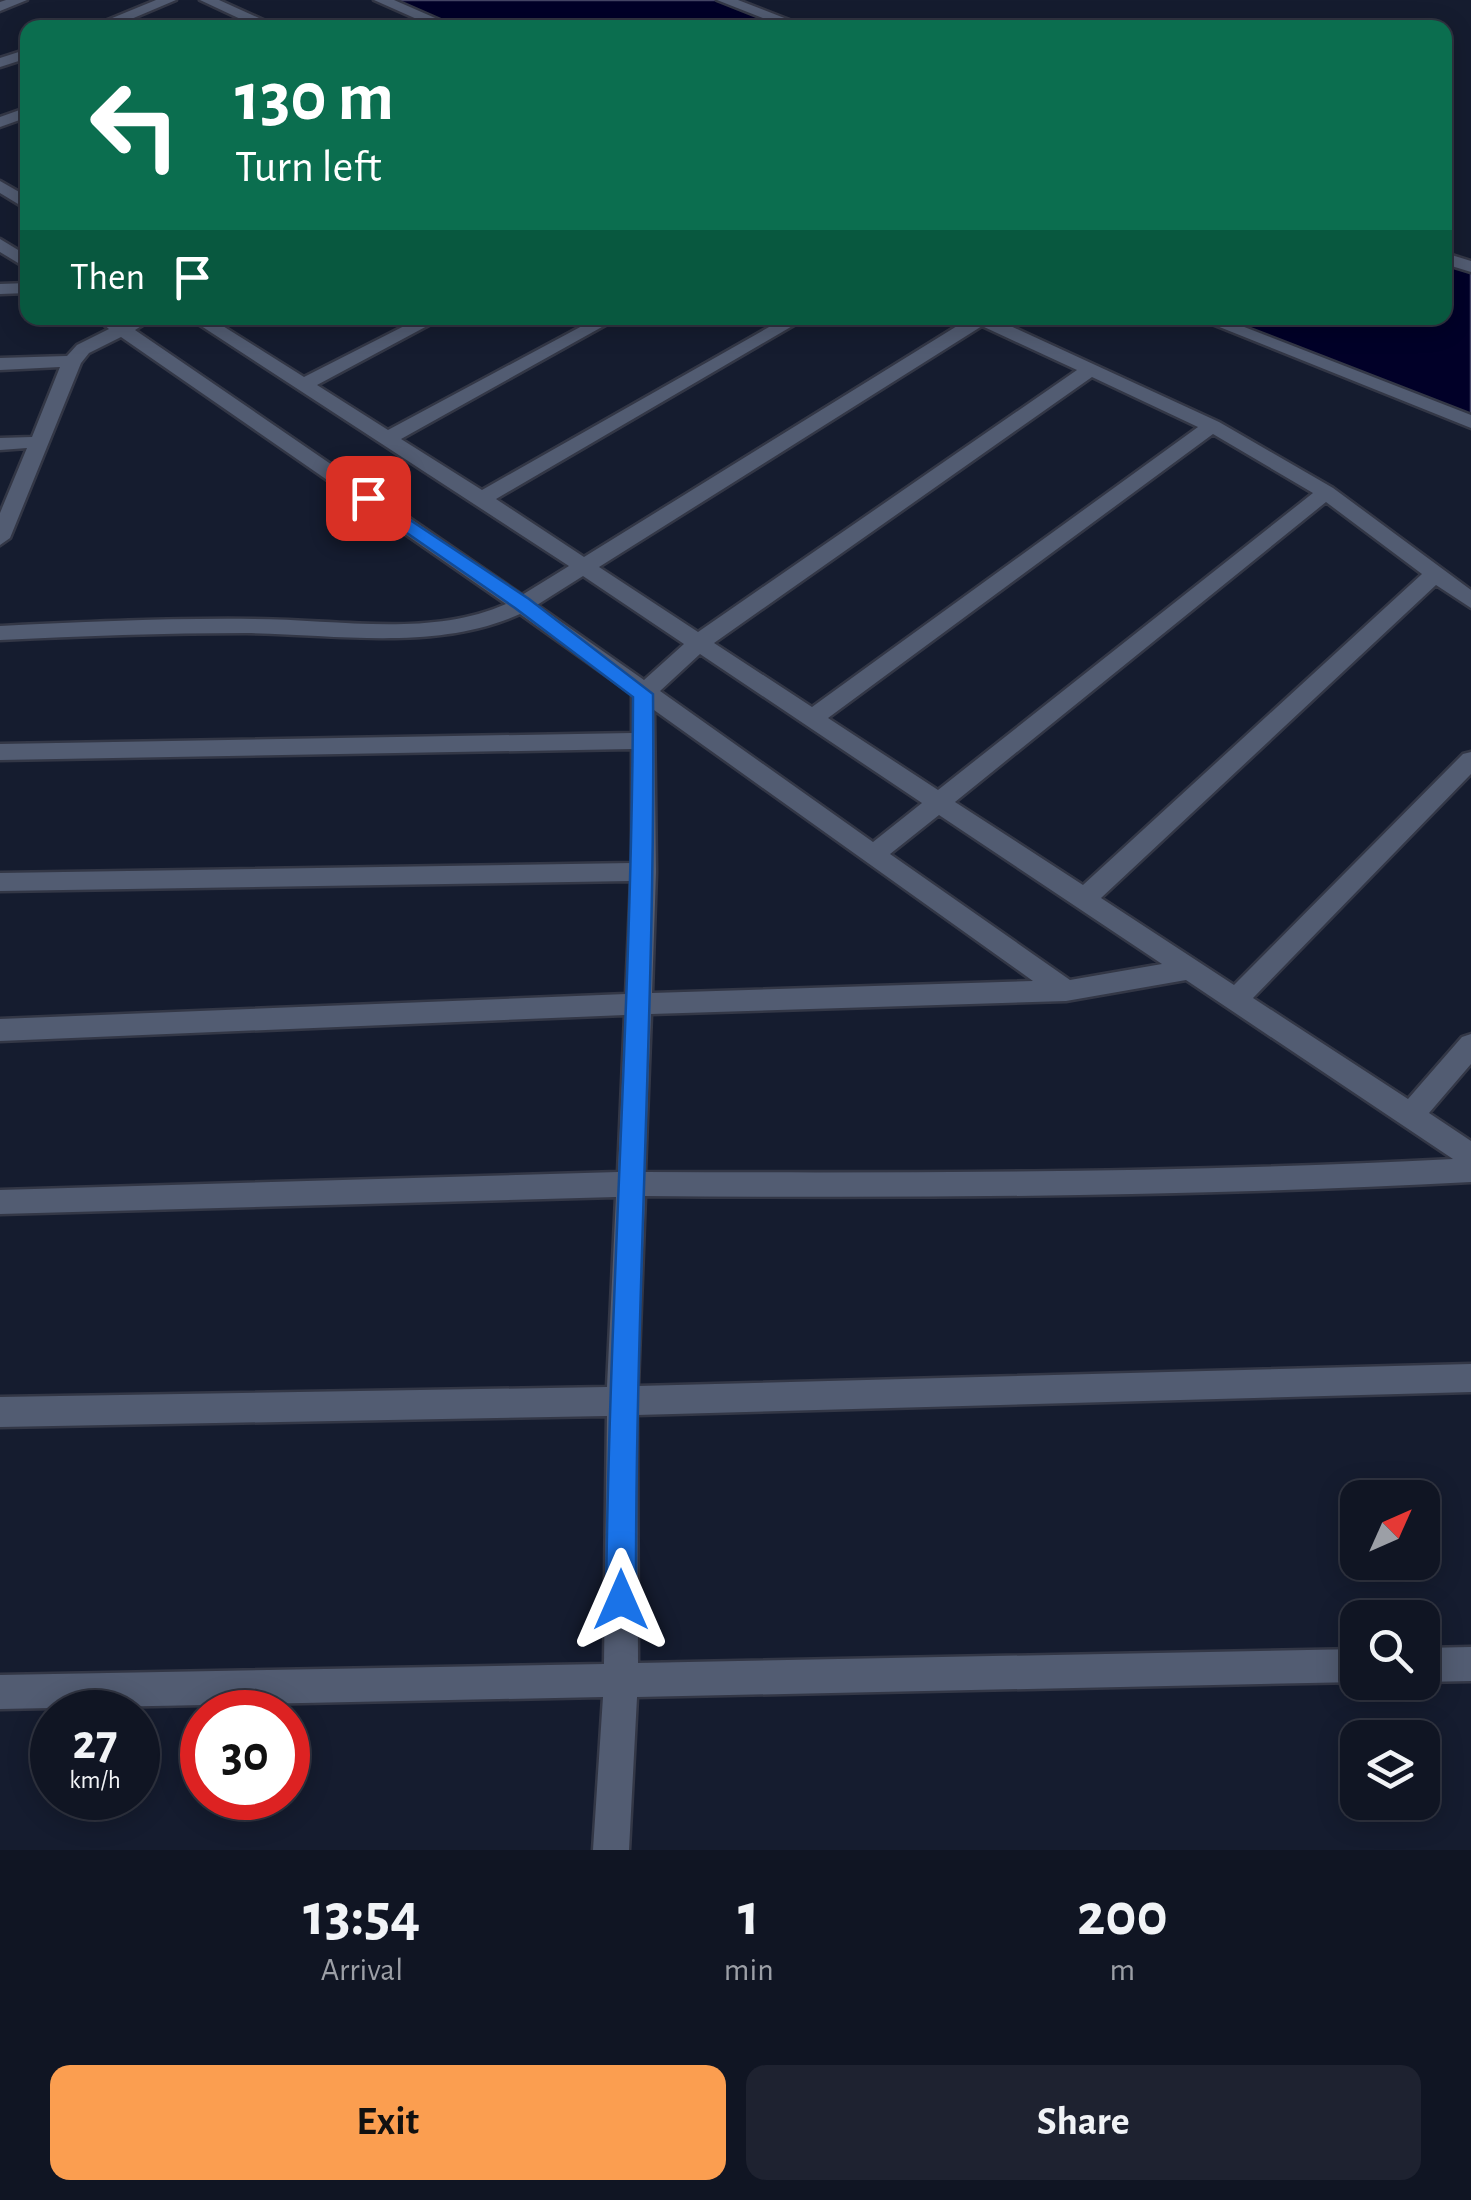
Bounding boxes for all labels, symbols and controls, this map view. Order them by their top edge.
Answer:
icon: left [70,60,200,190]
text: 130 m [235,63,394,133]
text: Turn left [235,145,382,190]
icon: arrive [165,250,220,305]
text: Then [70,259,145,297]
pin [326,456,411,541]
icon: arrive [341,471,396,526]
north arrow [1340,1480,1440,1580]
map controls [1340,1480,1440,1820]
position arrow [569,1548,673,1652]
button: search [1340,1600,1440,1700]
speed limit sign: 30 [180,1690,310,1820]
text: 27 [72,1718,118,1768]
button: layers [1340,1720,1440,1820]
text: km/h [69,1768,121,1793]
text: 13:54 [303,1886,421,1946]
text: 1 [738,1886,760,1946]
text: 200 [1077,1886,1168,1946]
text: Arrival [321,1954,403,1986]
text: min [724,1954,774,1986]
text: m [1110,1954,1135,1986]
button: Exit [50,2065,726,2180]
button: Share [746,2065,1421,2180]

